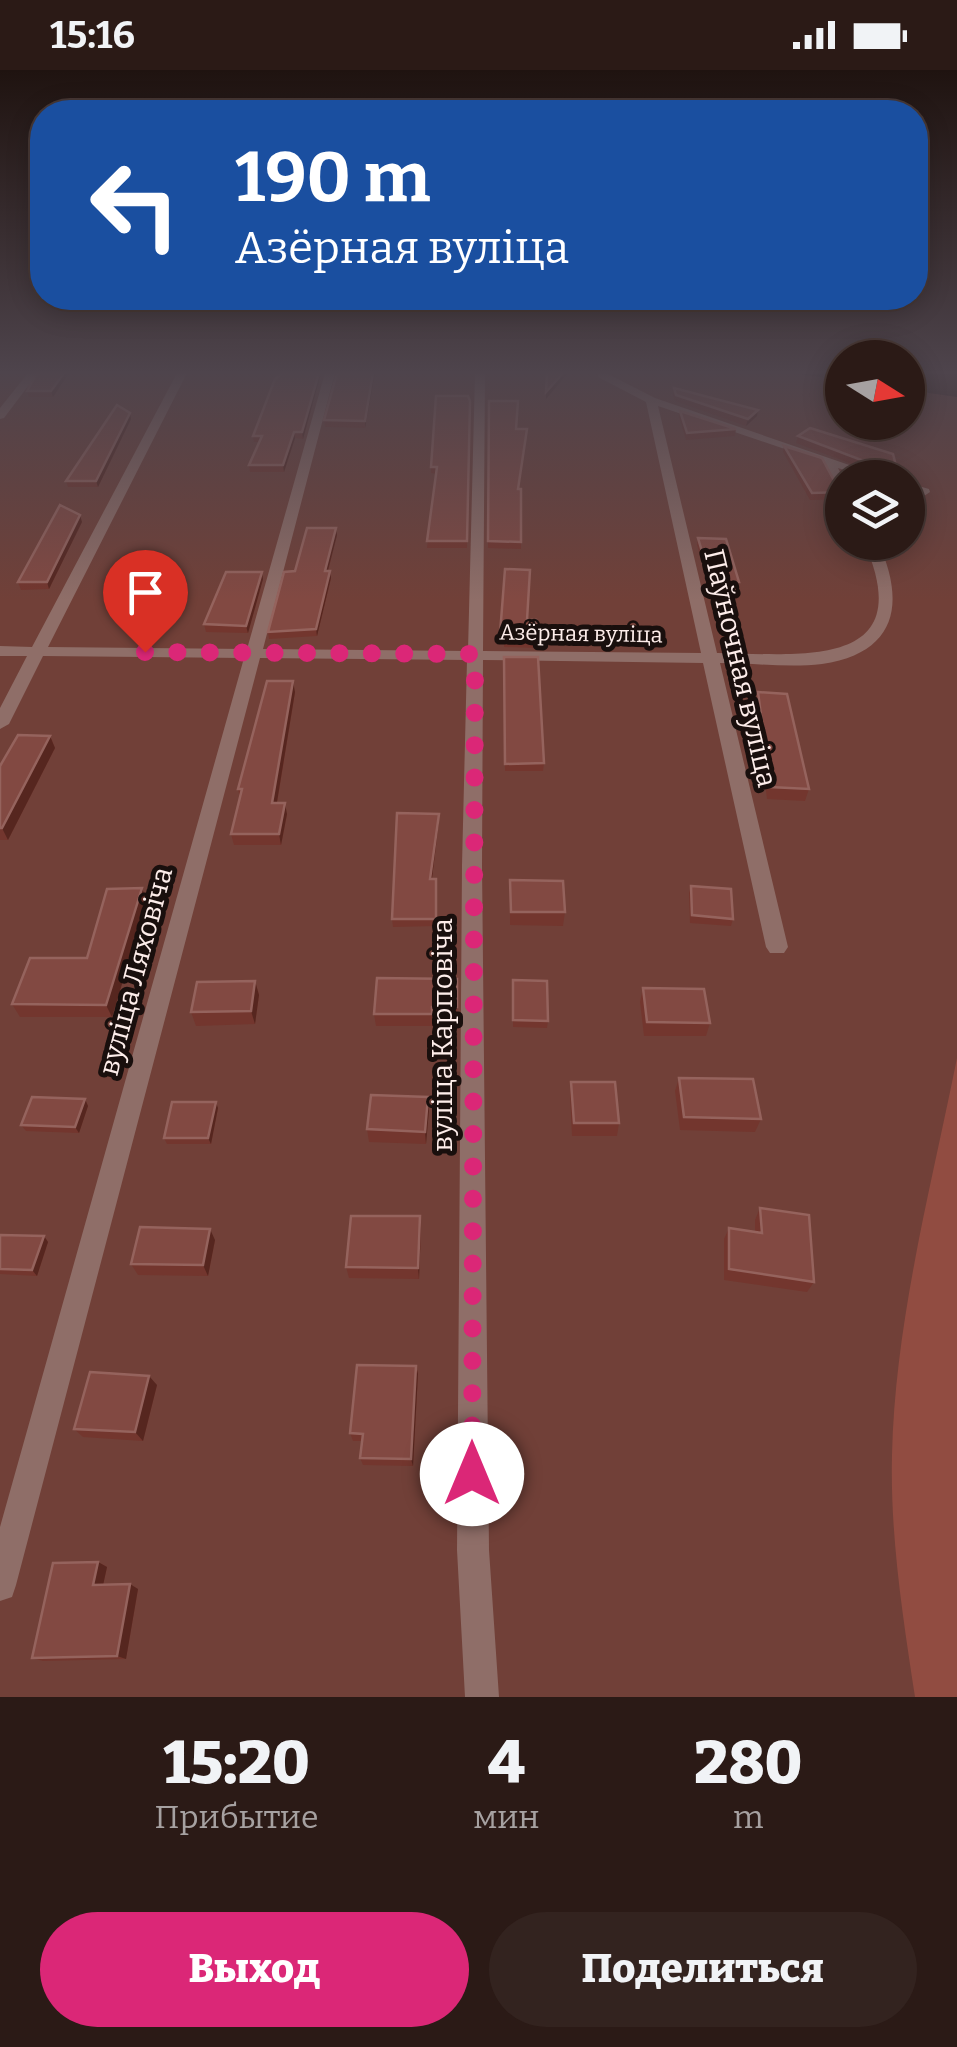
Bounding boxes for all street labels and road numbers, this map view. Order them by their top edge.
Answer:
street label: Паўночная вуліца [697,546,784,790]
street label: Азёрная вуліца [499,619,663,648]
street label: вуліца Ляховіча [92,863,179,1079]
street label: вуліца Карповіча [426,918,459,1152]

